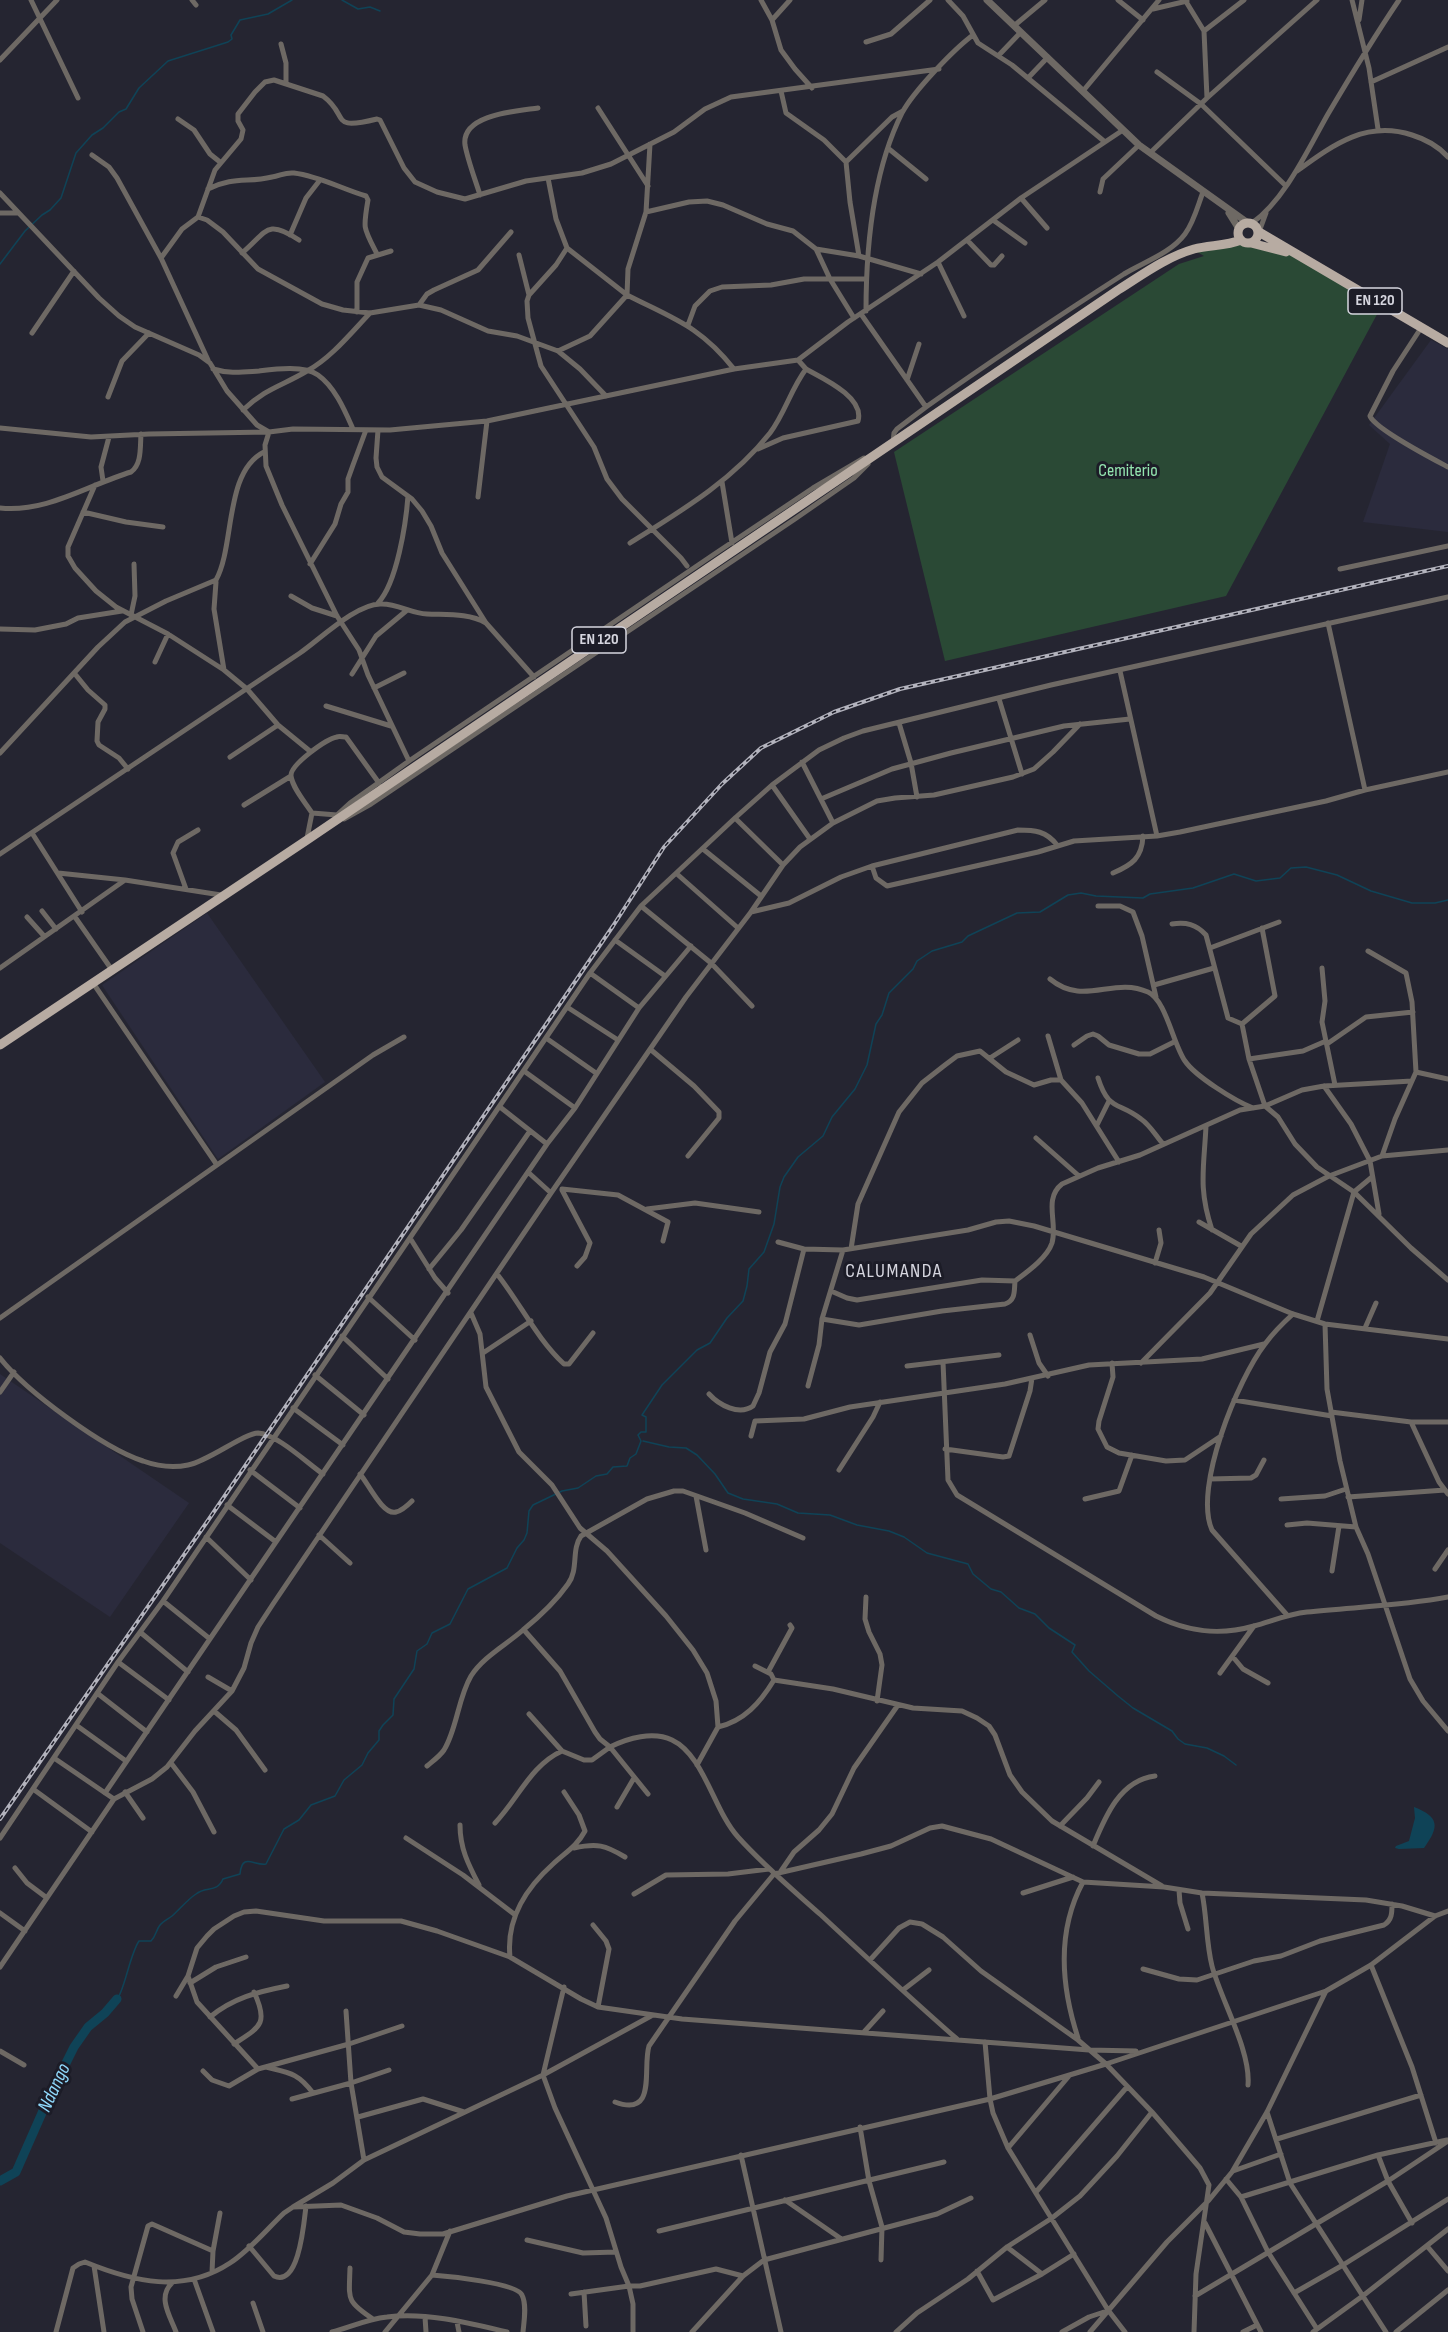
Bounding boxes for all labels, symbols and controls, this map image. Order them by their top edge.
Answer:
road number: EN 120 [1348,288,1402,314]
park label: Cemiterio [1098,460,1158,482]
road number: EN 120 [572,627,626,653]
district label: CALUMANDA [845,1260,943,1284]
water label: Ndango [33,2060,77,2116]

